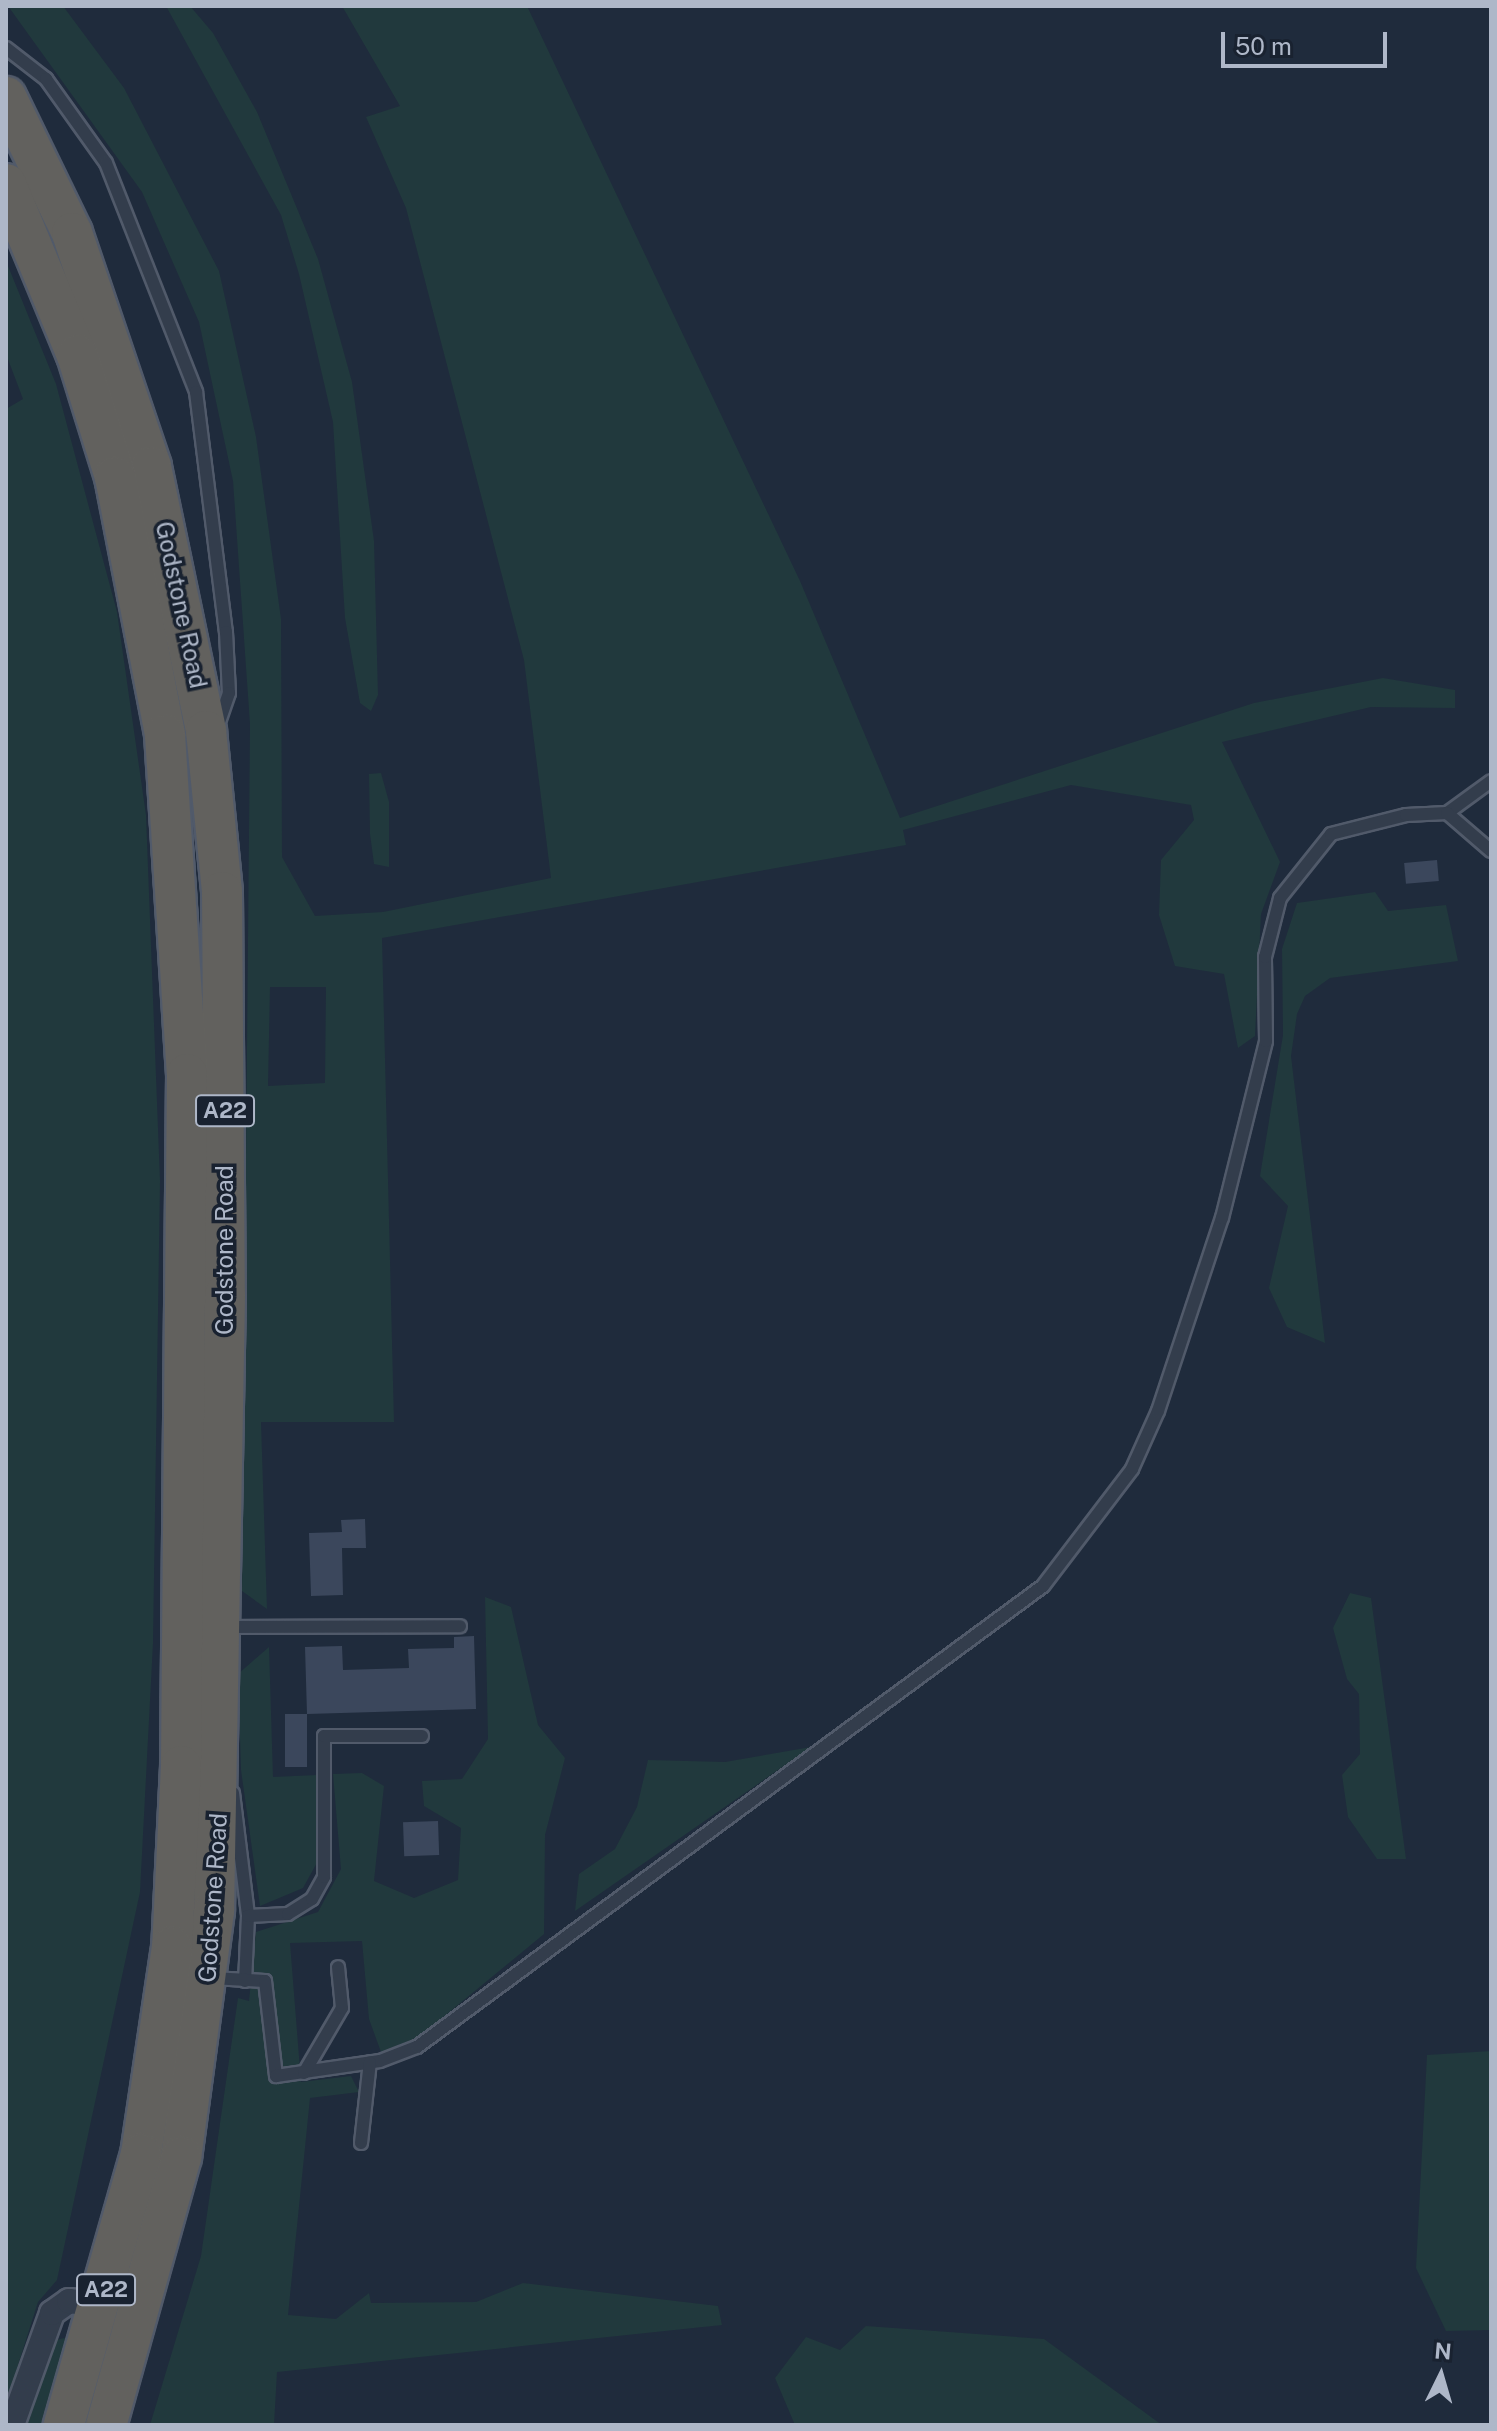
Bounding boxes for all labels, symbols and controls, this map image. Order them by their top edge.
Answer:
scale bar [1225,16,1391,66]
text: 50 m [1235,32,1292,60]
street label: Godstone Road [149,519,213,691]
road number: A22 [195,1093,255,1129]
street label: Godstone Road [211,1165,239,1335]
street label: Godstone Road [193,1812,233,1984]
road number: A22 [76,2272,136,2308]
north arrow [1401,2335,1481,2415]
text: N [1433,2337,1453,2365]

